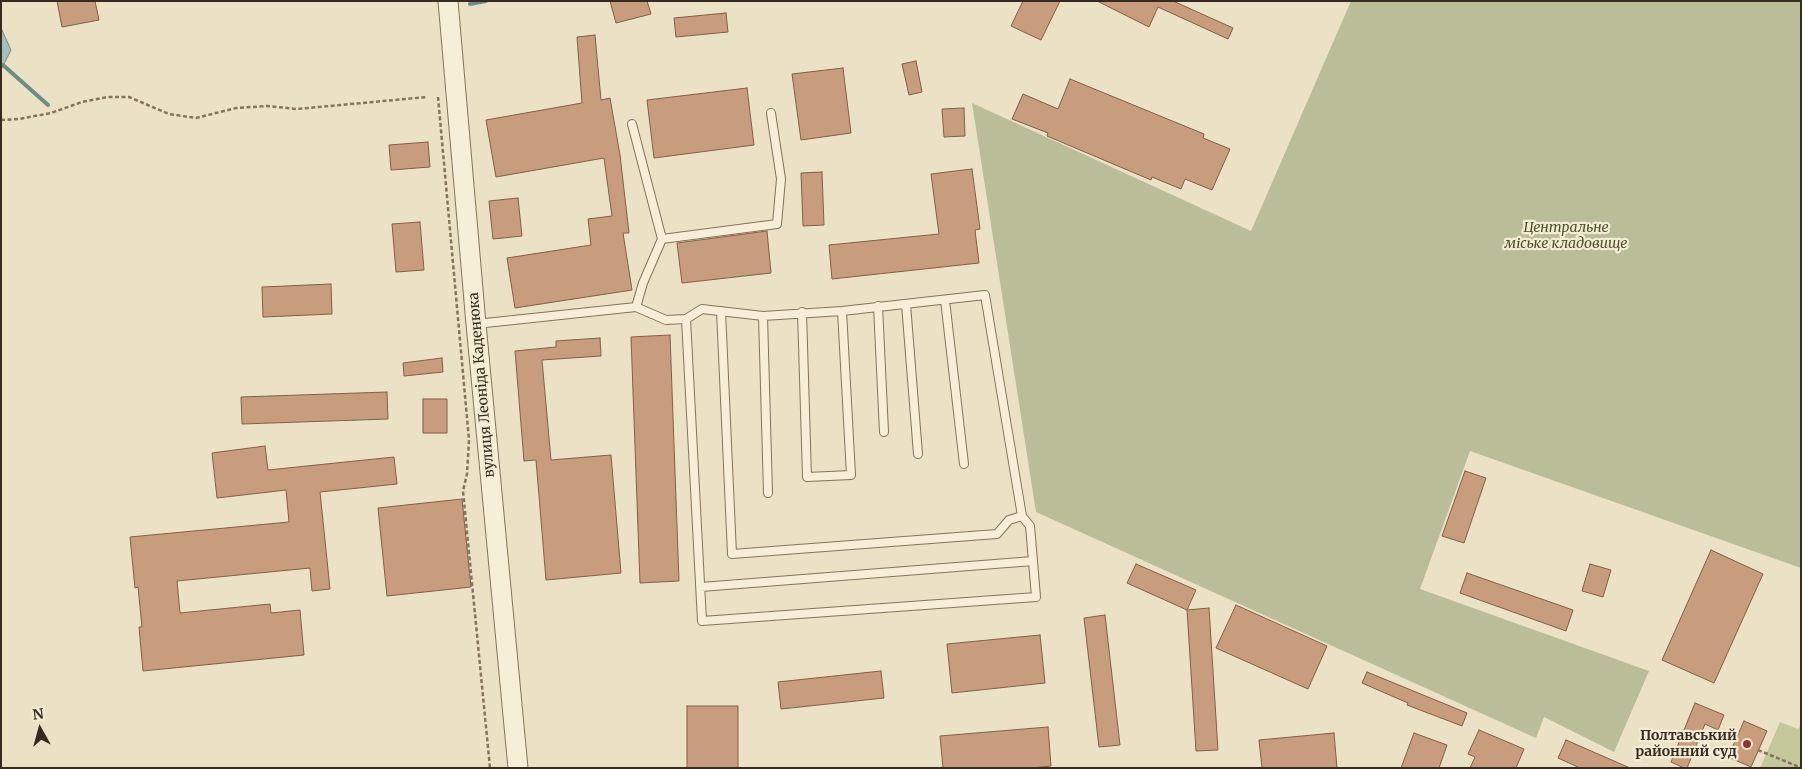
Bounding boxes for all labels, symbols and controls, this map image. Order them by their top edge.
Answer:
park label: Центральне міське кладовище [1505,220,1627,252]
street label: вулиця Леоніда Каденюка [466,292,498,478]
north arrow [15,704,65,754]
text: N [32,705,45,724]
place label: Полтавський районний суд [1635,728,1737,760]
marker: Полтавський районний суд [1741,738,1753,750]

